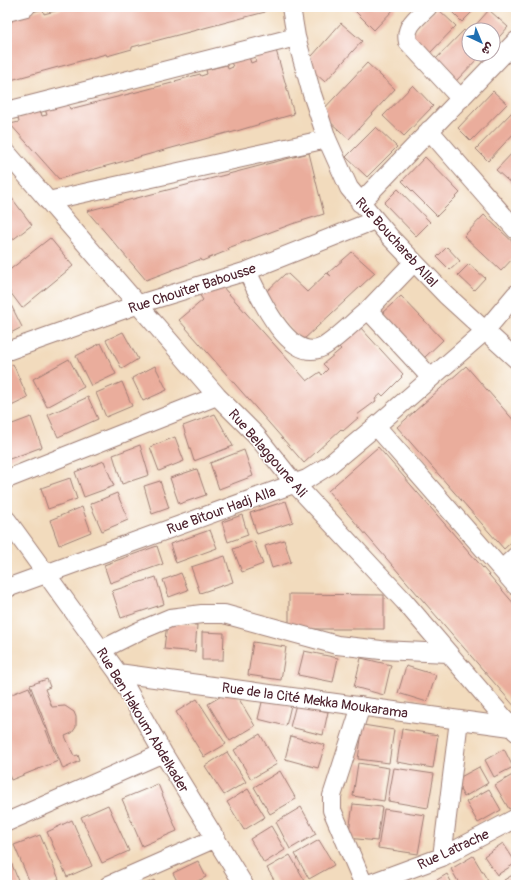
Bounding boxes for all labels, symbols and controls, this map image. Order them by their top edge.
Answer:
north arrow [461,22,501,62]
text: ش [479,40,496,58]
street label: Rue Bouchareb Allal [352,194,441,291]
street label: Rue Chouiter Babousse [126,260,258,317]
street label: Rue Belaggoune Ali [225,406,311,501]
street label: Rue Bitour Hadj Alla [164,483,278,538]
street label: Rue Ben Hakoum Abdelkader [93,645,193,796]
street label: Rue de la Cité Mekka Moukarama [221,679,409,722]
street label: Rue Latrache [415,825,492,873]

